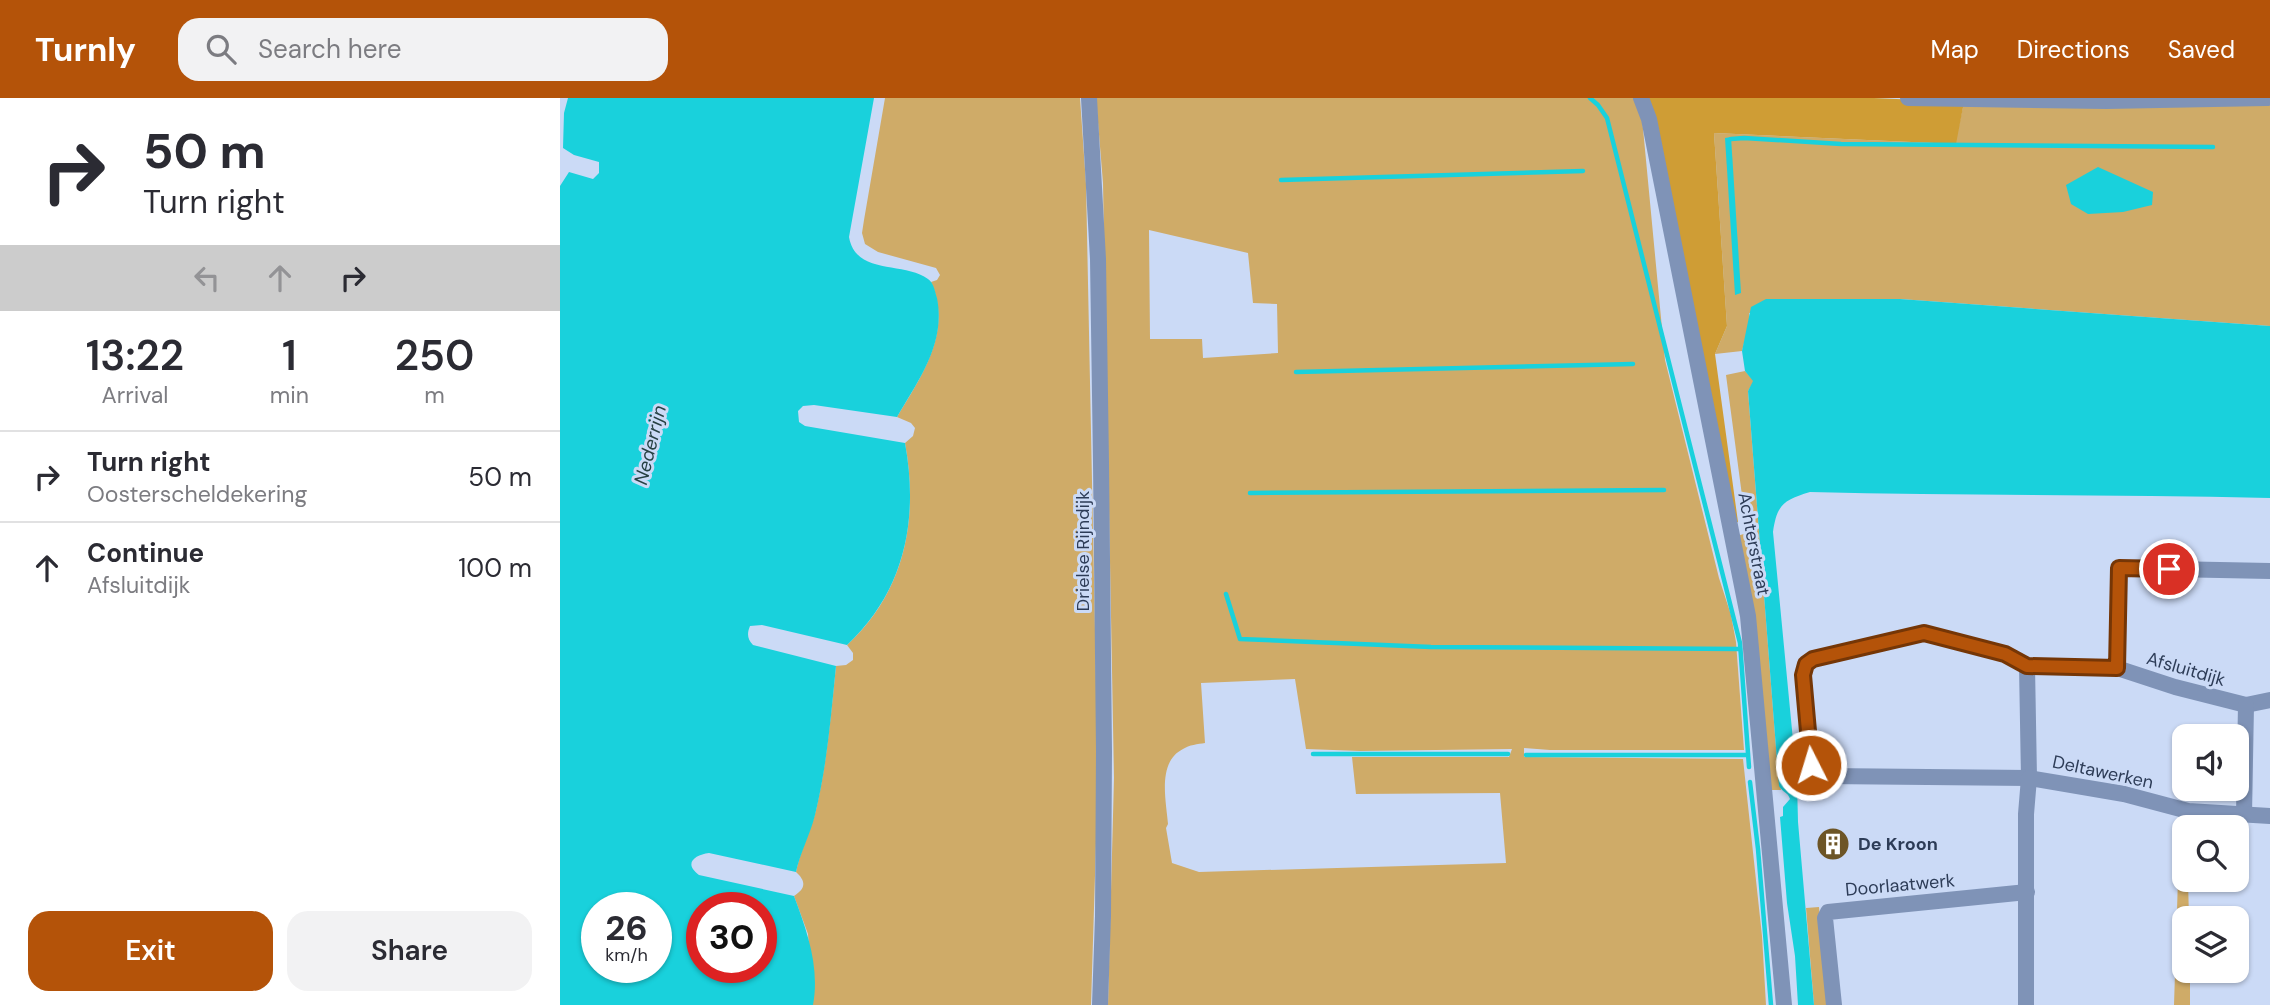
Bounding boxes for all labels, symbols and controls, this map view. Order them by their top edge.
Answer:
search box [178,18,668,81]
text: Turnly [35,28,136,71]
icon: search [202,30,240,68]
text: Search here [258,32,401,66]
text: Map [1931,34,1979,65]
text: Directions [2017,34,2130,65]
text: Saved [2168,34,2235,65]
text: 50 m [143,119,266,183]
icon: right [28,126,119,217]
text: Turn right [143,181,285,223]
icon: left [188,259,226,297]
icon: ahead [261,259,299,297]
icon: right [334,259,372,297]
text: 13:22 [86,328,184,383]
text: 1 [282,328,297,383]
text: 250 [395,328,474,383]
text: Arrival [101,380,168,410]
text: min [270,380,309,410]
text: m [424,380,445,410]
water label: Nederrijn [628,403,672,487]
text: Turn right [87,445,211,479]
icon: right [28,458,66,496]
text: 50 m [468,460,532,494]
text: Oosterscheldekering [87,479,307,509]
street label: Achterstraat [1732,490,1776,598]
street label: Drielse Rijndijk [1071,491,1095,611]
text: Continue [87,536,204,570]
pin [2139,539,2199,599]
icon: ahead [28,549,66,587]
icon: arrive [2150,550,2188,588]
text: 100 m [458,551,532,585]
text: Afsluitdijk [87,570,190,600]
street label: Afsluitdijk [2144,646,2228,692]
map controls [2172,724,2249,983]
button: sound [2172,724,2249,801]
position arrow [1774,728,1848,802]
street label: Deltawerken [2050,750,2156,794]
button: search [2172,815,2249,892]
building icon: De Kroon [1814,825,1852,863]
place label: De Kroon [1858,832,1938,856]
street label: Doorlaatwerk [1844,868,1956,902]
speed limit sign: 30 [686,892,777,983]
text: 26 [605,905,648,951]
button: layers [2172,906,2249,983]
button: Exit [28,911,273,991]
button: Share [287,911,532,991]
text: km/h [605,943,648,967]

